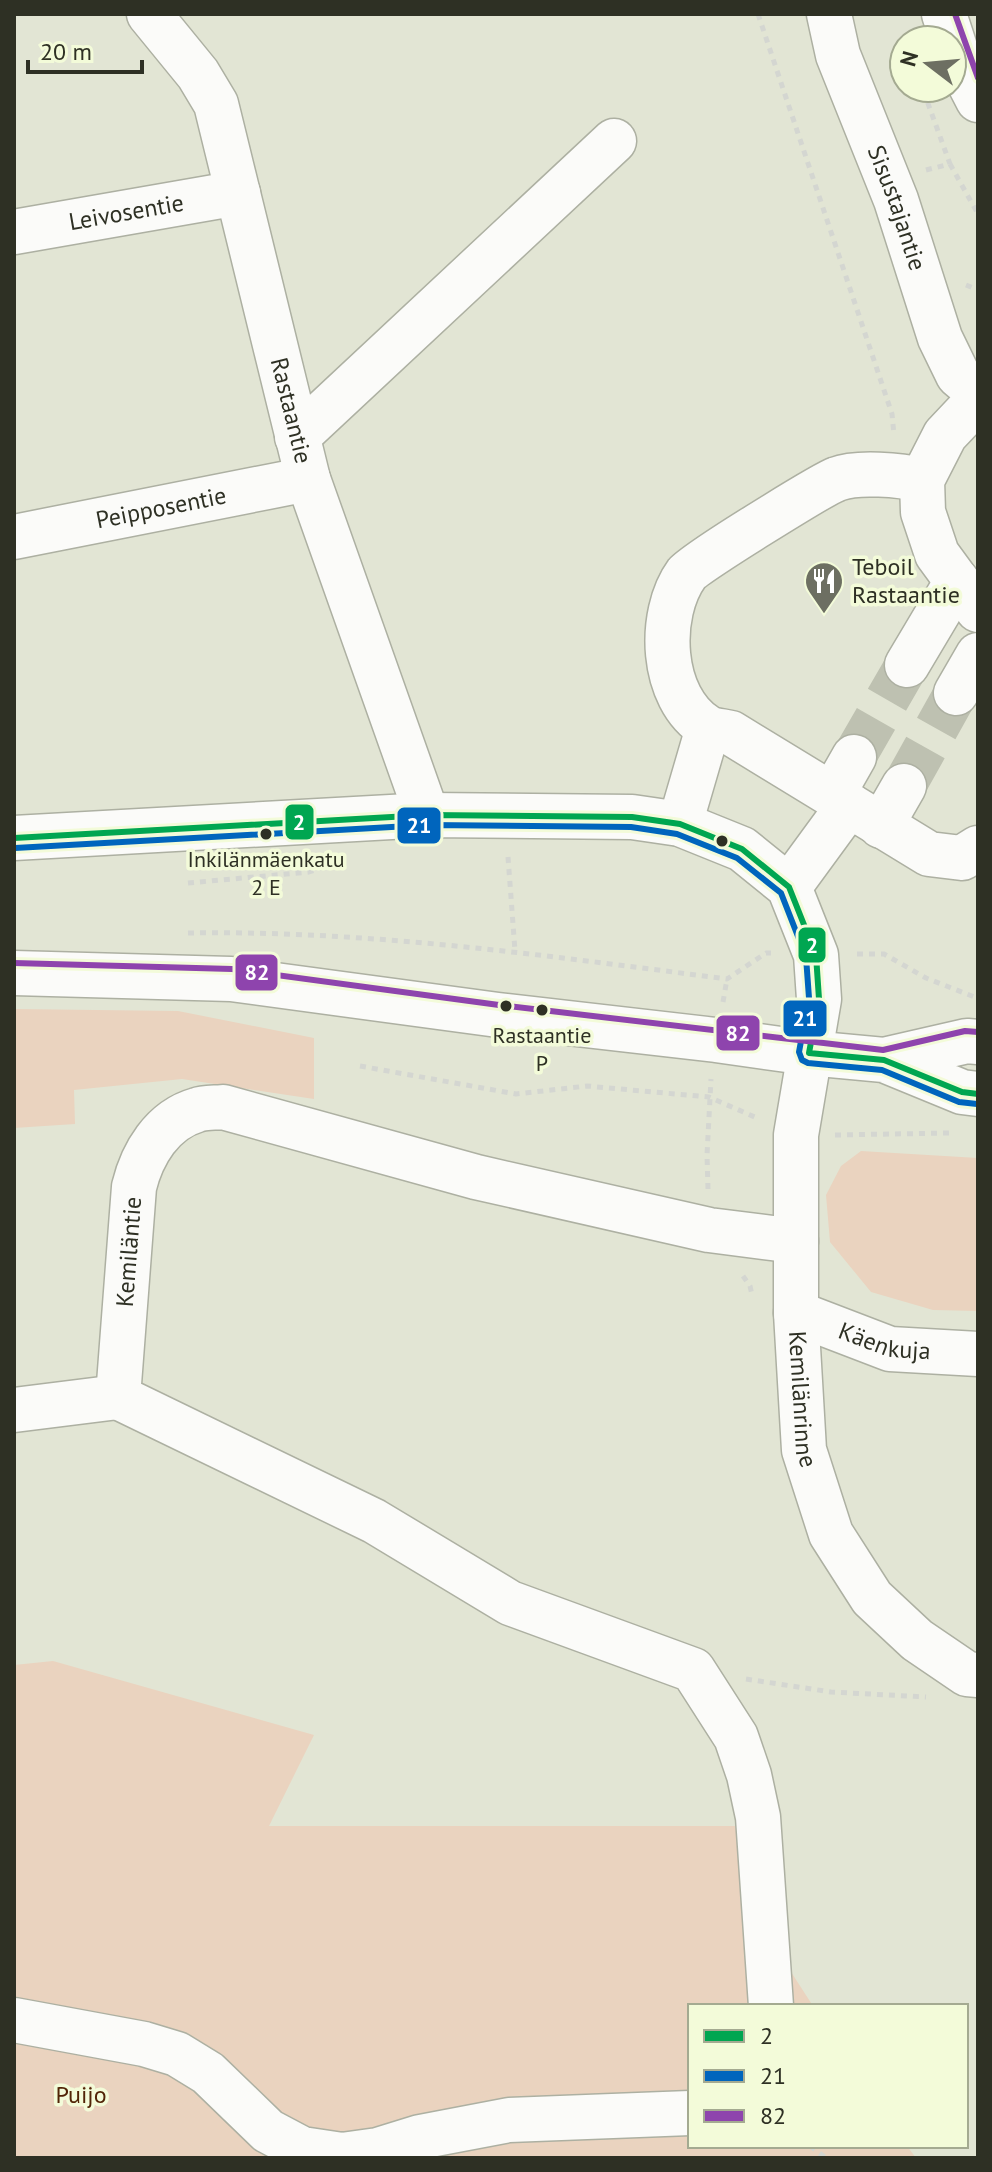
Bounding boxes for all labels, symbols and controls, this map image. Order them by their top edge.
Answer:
scale bar [28,24,142,74]
north arrow [888,24,968,104]
text: 20 m [40,36,92,67]
text: N [893,48,924,69]
street label: Sisustajantie [861,141,933,274]
street label: Leivosentie [66,187,186,237]
street label: Rastaantie [264,354,320,466]
street label: Peipposentie [93,479,229,535]
place label: Teboil Rastaantie [852,551,960,610]
restaurant icon: Teboil Rastaantie [803,560,845,615]
line badge: 2 [284,803,315,841]
line badge: 21 [396,806,442,845]
text: 2 [293,808,305,836]
text: 21 [407,811,431,839]
marker: Inkilänmäenkatu 2 E [258,826,274,842]
unlabelled marker [714,833,730,849]
place label: Inkilänmäenkatu 2 E [188,845,345,901]
line badge: 2 [797,926,827,964]
text: 2 [806,931,818,959]
line badge: 82 [234,953,279,992]
text: 82 [245,958,269,986]
unlabelled marker [498,998,514,1014]
line badge: 21 [782,999,828,1038]
marker: Rastaantie P [534,1002,550,1018]
text: 21 [793,1004,817,1032]
line badge: 82 [715,1014,761,1052]
text: 82 [726,1019,750,1047]
place label: Rastaantie P [493,1021,591,1077]
street label: Kemiläntie [109,1195,148,1308]
street label: Käenkuja [834,1315,932,1366]
street label: Kemilänrinne [782,1330,825,1471]
legend [688,2004,968,2148]
text: 2 [760,2020,773,2051]
text: 21 [760,2060,786,2091]
park label: Puijo [55,2079,107,2110]
text: 82 [760,2100,786,2131]

